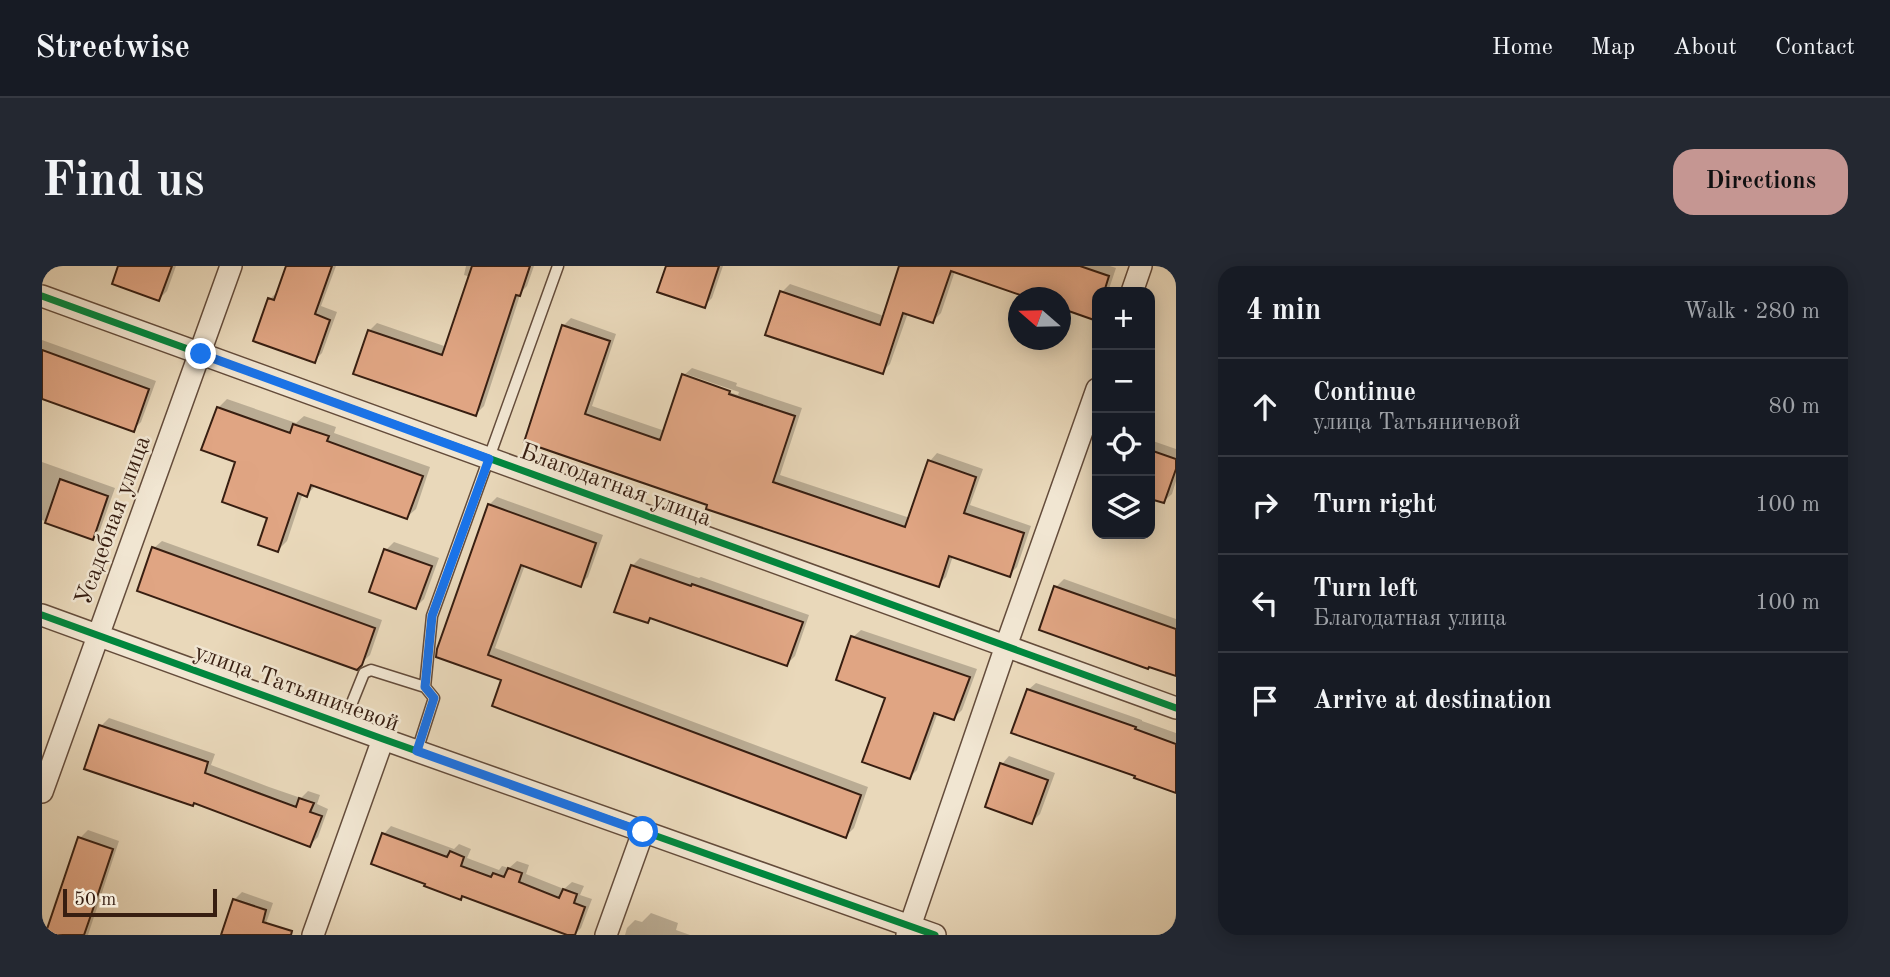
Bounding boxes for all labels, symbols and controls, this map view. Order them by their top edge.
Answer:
text: Streetwise [35,32,190,65]
text: Home [1492,36,1553,60]
text: Map [1591,36,1635,60]
text: About [1673,36,1737,60]
text: Contact [1775,36,1855,60]
button: Directions [1673,149,1848,215]
text: Find us [42,158,205,207]
north arrow [1008,287,1071,350]
map controls [1092,287,1155,539]
button: + [1092,287,1155,350]
text: 4 min [1246,296,1321,326]
text: Walk · 280 m [1684,300,1820,323]
route end [185,338,216,369]
button: − [1092,350,1155,413]
text: Continue [1313,380,1416,406]
icon: ahead [1246,388,1284,426]
text: 80 m [1769,395,1820,418]
text: улица Татьяничевой [1313,411,1520,434]
button: locate [1092,413,1155,476]
street label: Усадебная улица [72,433,156,608]
street label: Благодатная улица [516,440,714,532]
button: layers [1092,476,1155,539]
icon: right [1246,486,1284,524]
text: Turn right [1313,492,1436,518]
text: 100 m [1755,493,1820,516]
text: Turn left [1313,576,1418,602]
icon: left [1246,584,1284,622]
text: 100 m [1755,591,1820,614]
text: Благодатная улица [1313,607,1507,630]
street label: улица Татьяничевой [191,641,402,737]
icon: arrive [1246,682,1284,720]
text: Arrive at destination [1313,688,1552,714]
route start [627,816,658,847]
scale bar [63,886,217,918]
text: 50 m [74,891,116,910]

